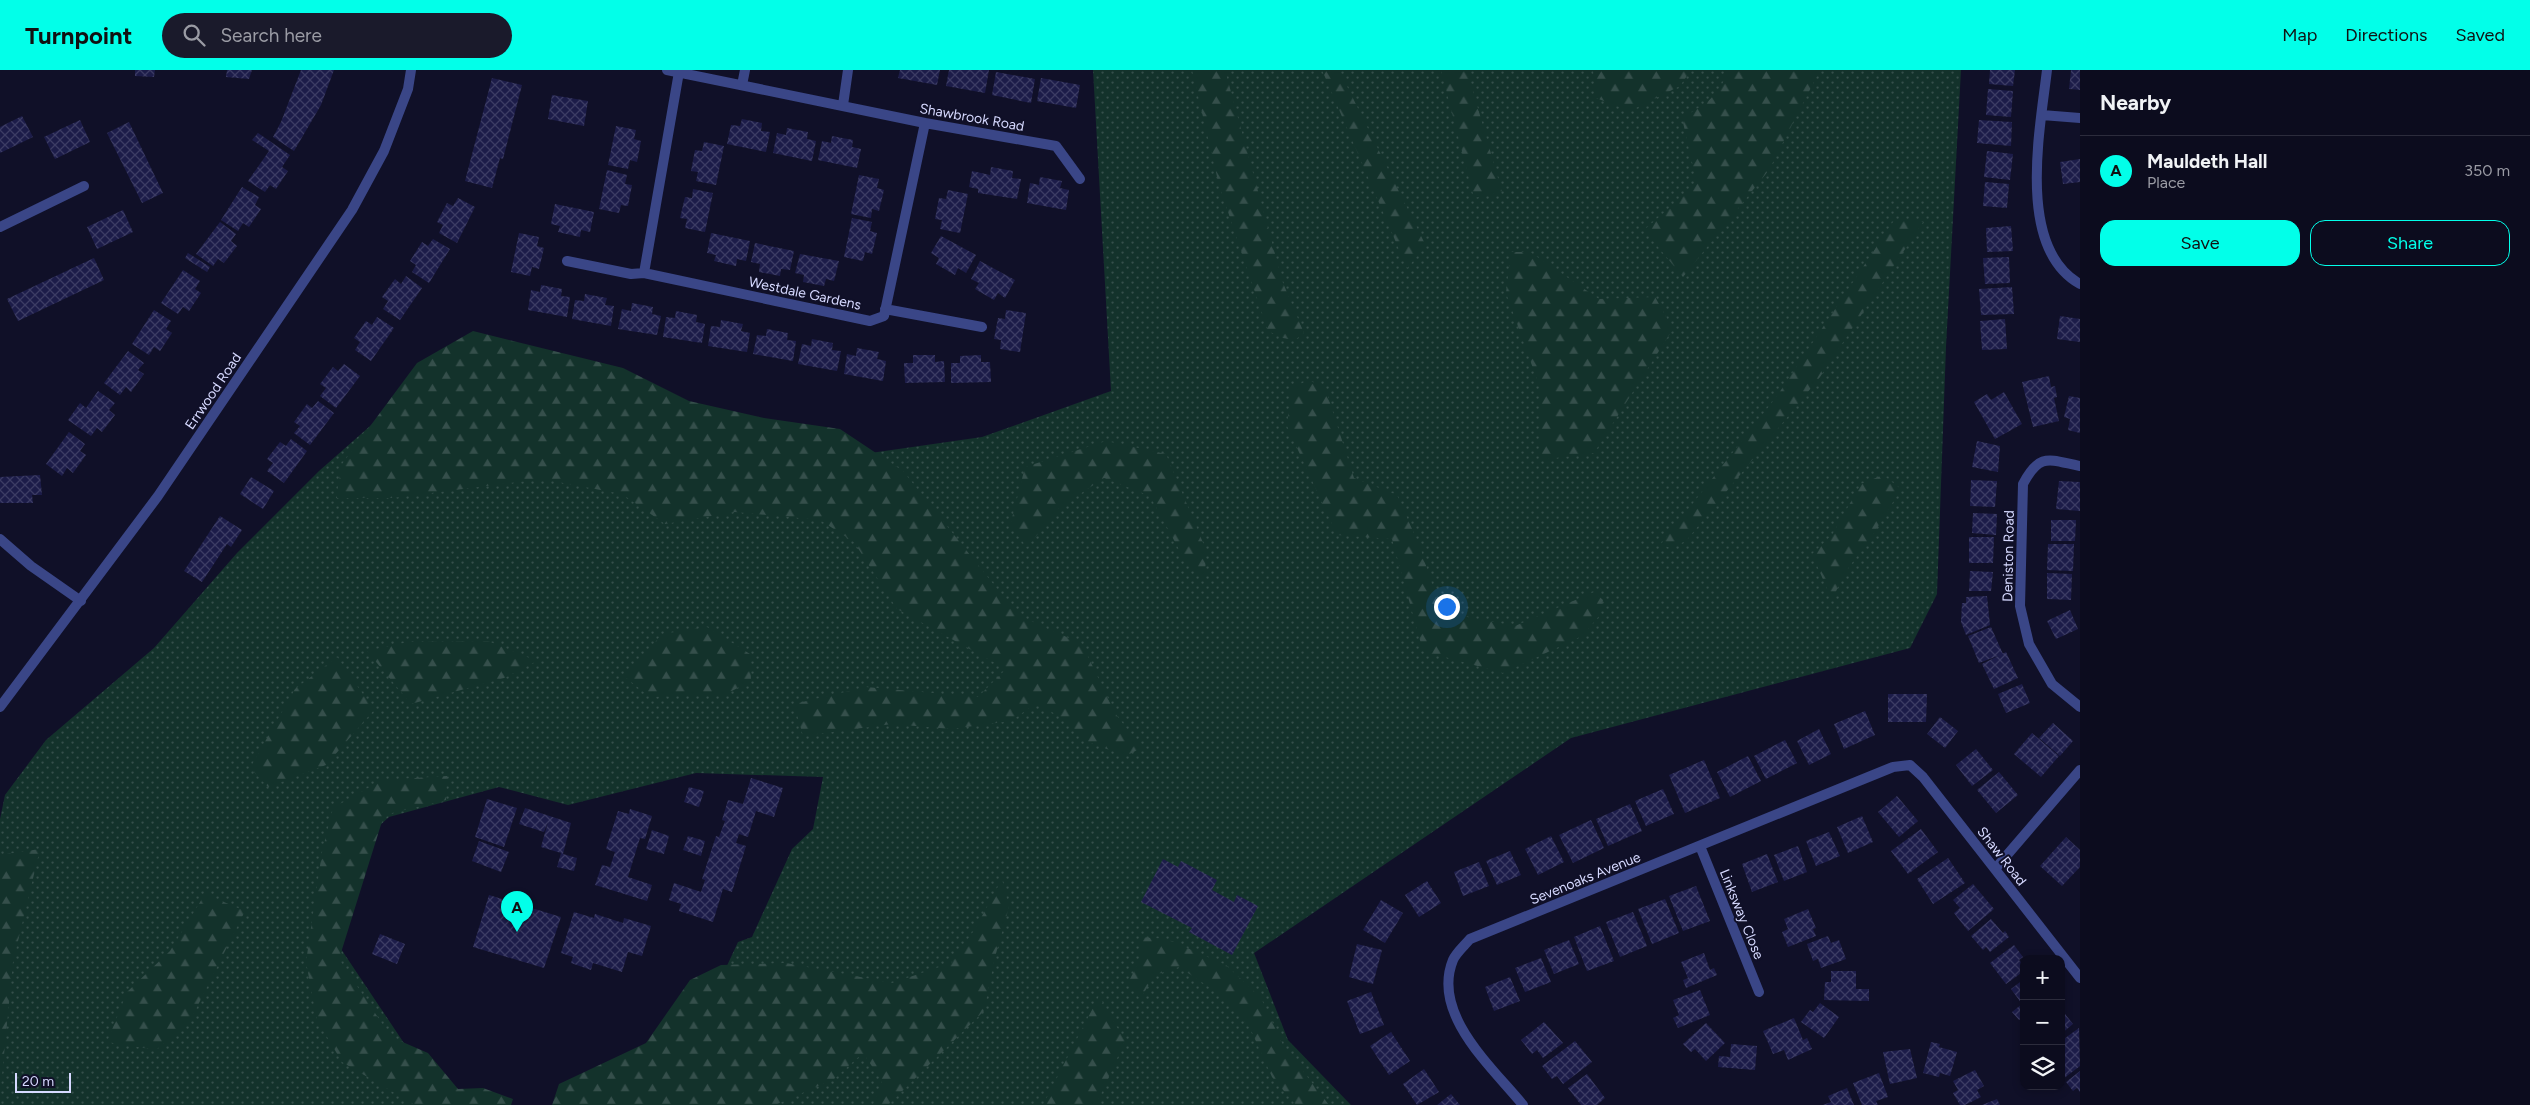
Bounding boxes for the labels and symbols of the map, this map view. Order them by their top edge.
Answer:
street label: Shawbrook Road [918,100,1026,135]
street label: Westdale Gardens [747,273,863,314]
street label: Errwood Road [182,350,245,433]
street label: Deniston Road [1999,510,2018,602]
your location [1434,594,1460,620]
street label: Shaw Road [1973,823,2030,889]
street label: Sevenoaks Avenue [1527,848,1643,908]
street label: Linksway Close [1716,867,1767,962]
pin: A [501,891,533,932]
scale bar [15,1070,71,1093]

